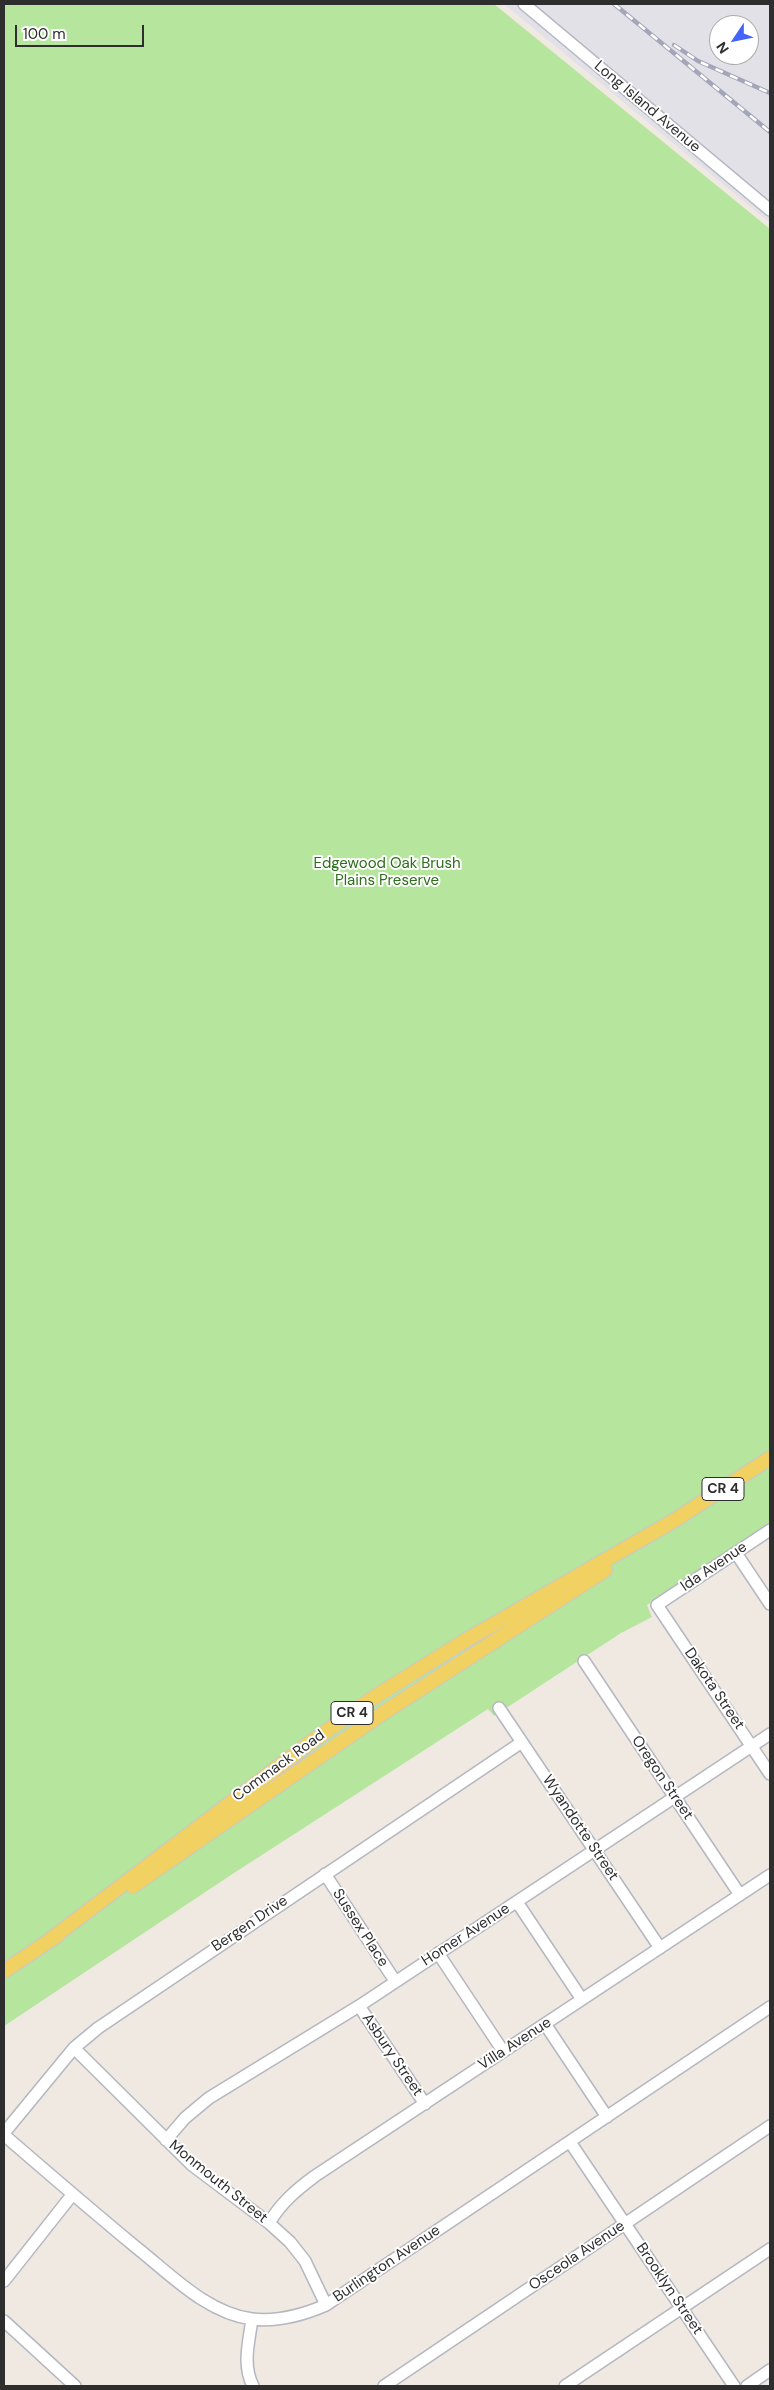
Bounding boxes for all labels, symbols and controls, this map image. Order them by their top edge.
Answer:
scale bar [18,15,146,47]
north arrow [709,15,759,65]
text: 100 m [23,24,66,44]
text: N [712,39,733,57]
street label: Long Island Avenue [590,57,704,157]
park label: Edgewood Oak Brush Plains Preserve [313,855,461,890]
road number: CR 4 [702,1478,744,1500]
street label: Ida Avenue [677,1538,751,1596]
street label: Dakota Street [680,1645,748,1733]
road number: CR 4 [331,1702,373,1725]
street label: Commack Road [229,1727,329,1805]
street label: Oregon Street [627,1733,697,1823]
street label: Wyandotte Street [538,1772,622,1884]
street label: Sussex Place [328,1886,392,1970]
street label: Bergen Drive [209,1892,291,1956]
street label: Homer Avenue [419,1900,513,1970]
street label: Asbury Street [358,2010,426,2100]
street label: Villa Avenue [475,2014,555,2074]
street label: Monmouth Street [165,2137,271,2227]
street label: Osceola Avenue [526,2217,628,2295]
street label: Burlington Avenue [330,2222,444,2306]
street label: Brooklyn Street [632,2240,706,2338]

